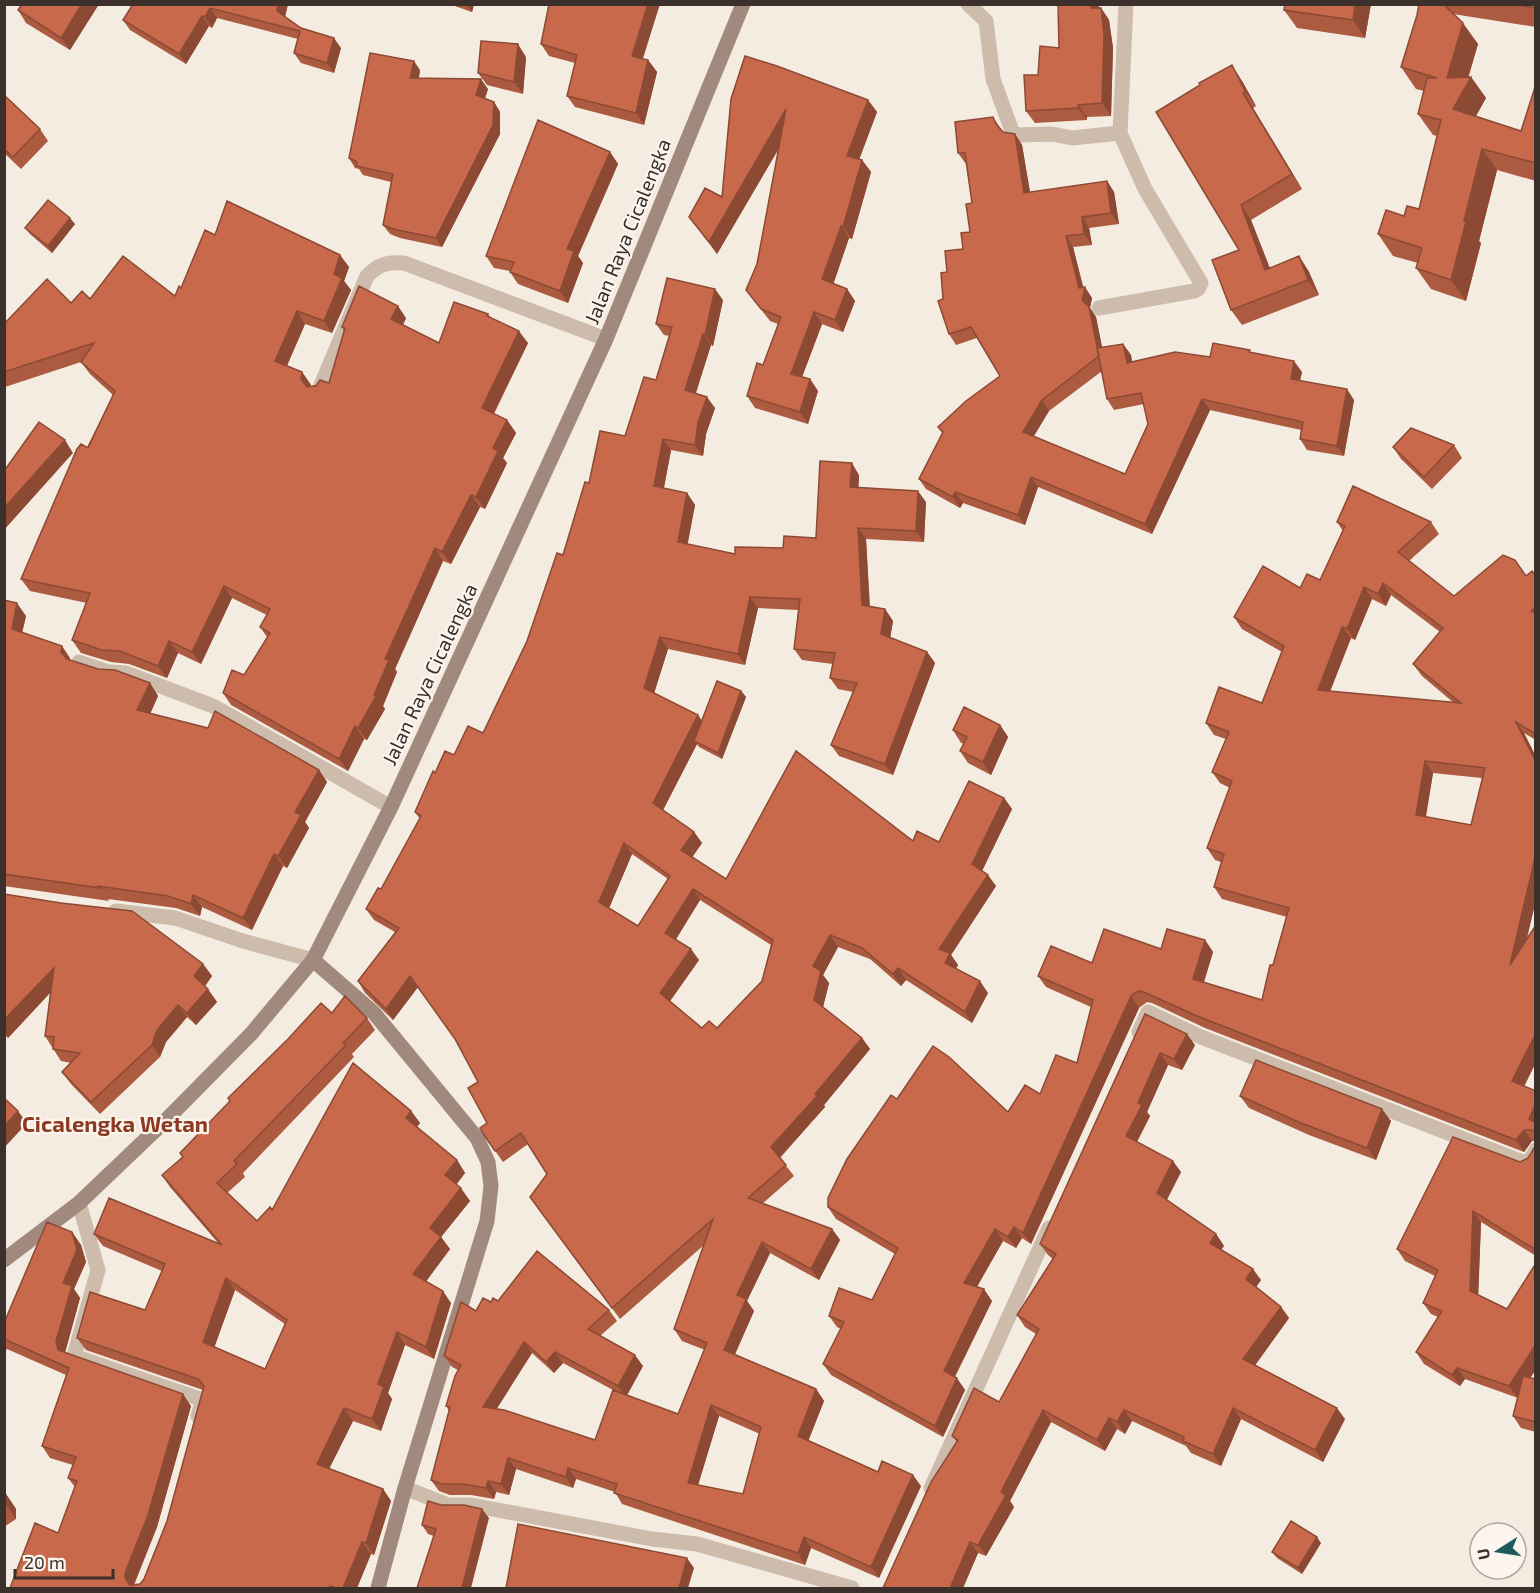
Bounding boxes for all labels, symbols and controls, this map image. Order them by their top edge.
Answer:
street label: Jalan Raya Cicalengka [579,135,675,327]
street label: Jalan Raya Cicalengka [376,579,482,769]
district label: Cicalengka Wetan [22,1110,208,1136]
north arrow [1468,1521,1528,1581]
scale bar [15,1542,112,1580]
text: U [1472,1547,1493,1562]
text: 20 m [24,1551,65,1573]

